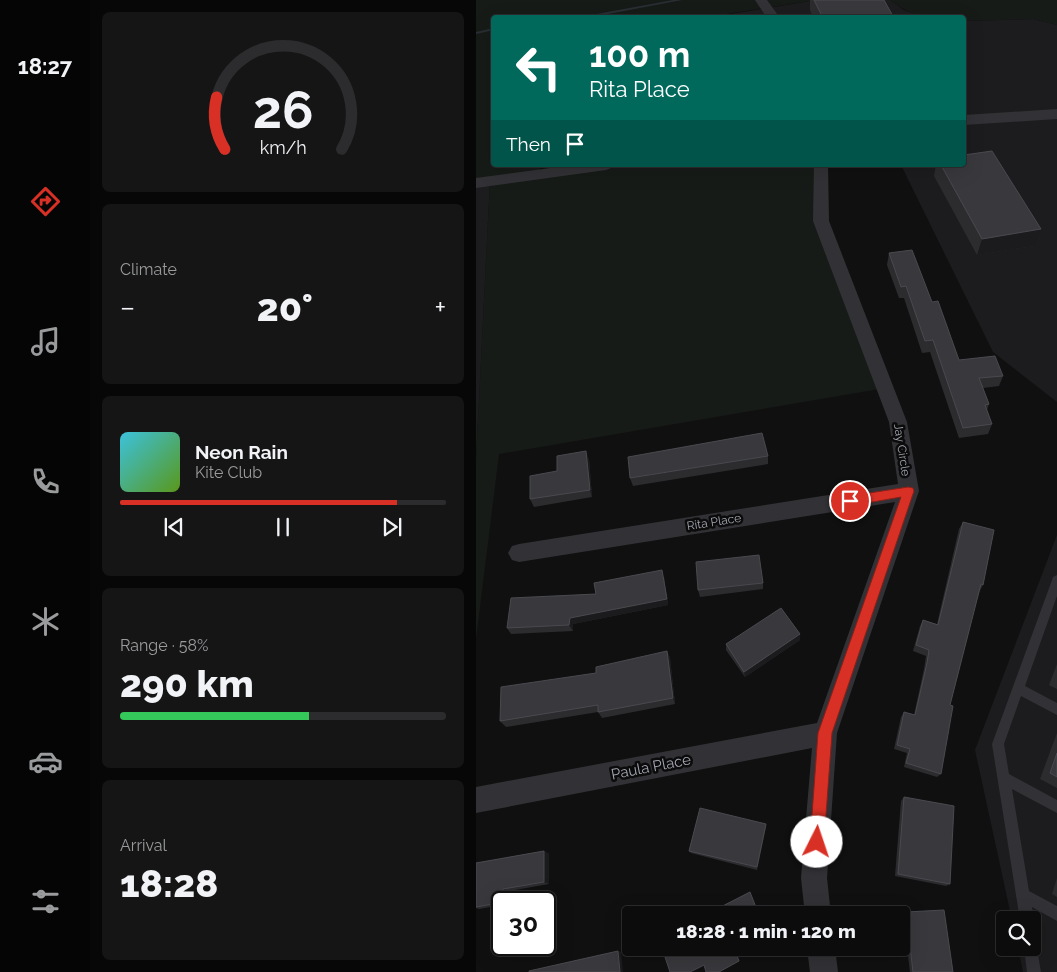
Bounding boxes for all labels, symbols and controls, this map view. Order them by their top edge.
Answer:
text: 100 m [589,34,690,75]
icon: left [506,35,571,100]
text: 18:27 [18,53,72,79]
text: Rita Place [589,76,690,102]
text: 26 [253,79,313,140]
icon: arrive [561,130,589,158]
text: Then [506,133,551,155]
text: km/h [259,137,307,158]
icon: directions [28,184,63,219]
text: Climate [120,260,177,279]
text: 20° [257,285,313,330]
text: − [120,291,135,324]
text: + [434,291,446,324]
icon: music [28,324,63,359]
street label: Jay Circle [891,423,913,477]
text: Neon Rain [195,441,288,463]
text: Kite Club [195,463,262,482]
icon: phone [28,464,63,499]
pin [829,480,871,522]
icon: arrive [836,487,864,515]
street label: Rita Place [686,511,742,533]
icon: previous [160,513,188,541]
icon: pause [269,513,297,541]
icon: next [378,513,406,541]
icon: climate [28,604,63,639]
text: Range · 58% [120,636,208,655]
text: 290 km [120,661,254,706]
icon: car [28,744,63,779]
street label: Paula Place [610,750,693,784]
position arrow [790,815,842,867]
text: Arrival [120,836,167,855]
text: 18:28 [120,861,218,906]
icon: filters [28,884,63,919]
speed limit sign: 30 [491,891,556,956]
map controls [996,911,1041,956]
button: search [996,911,1041,956]
text: 18:28 · 1 min · 120 m [676,920,856,942]

